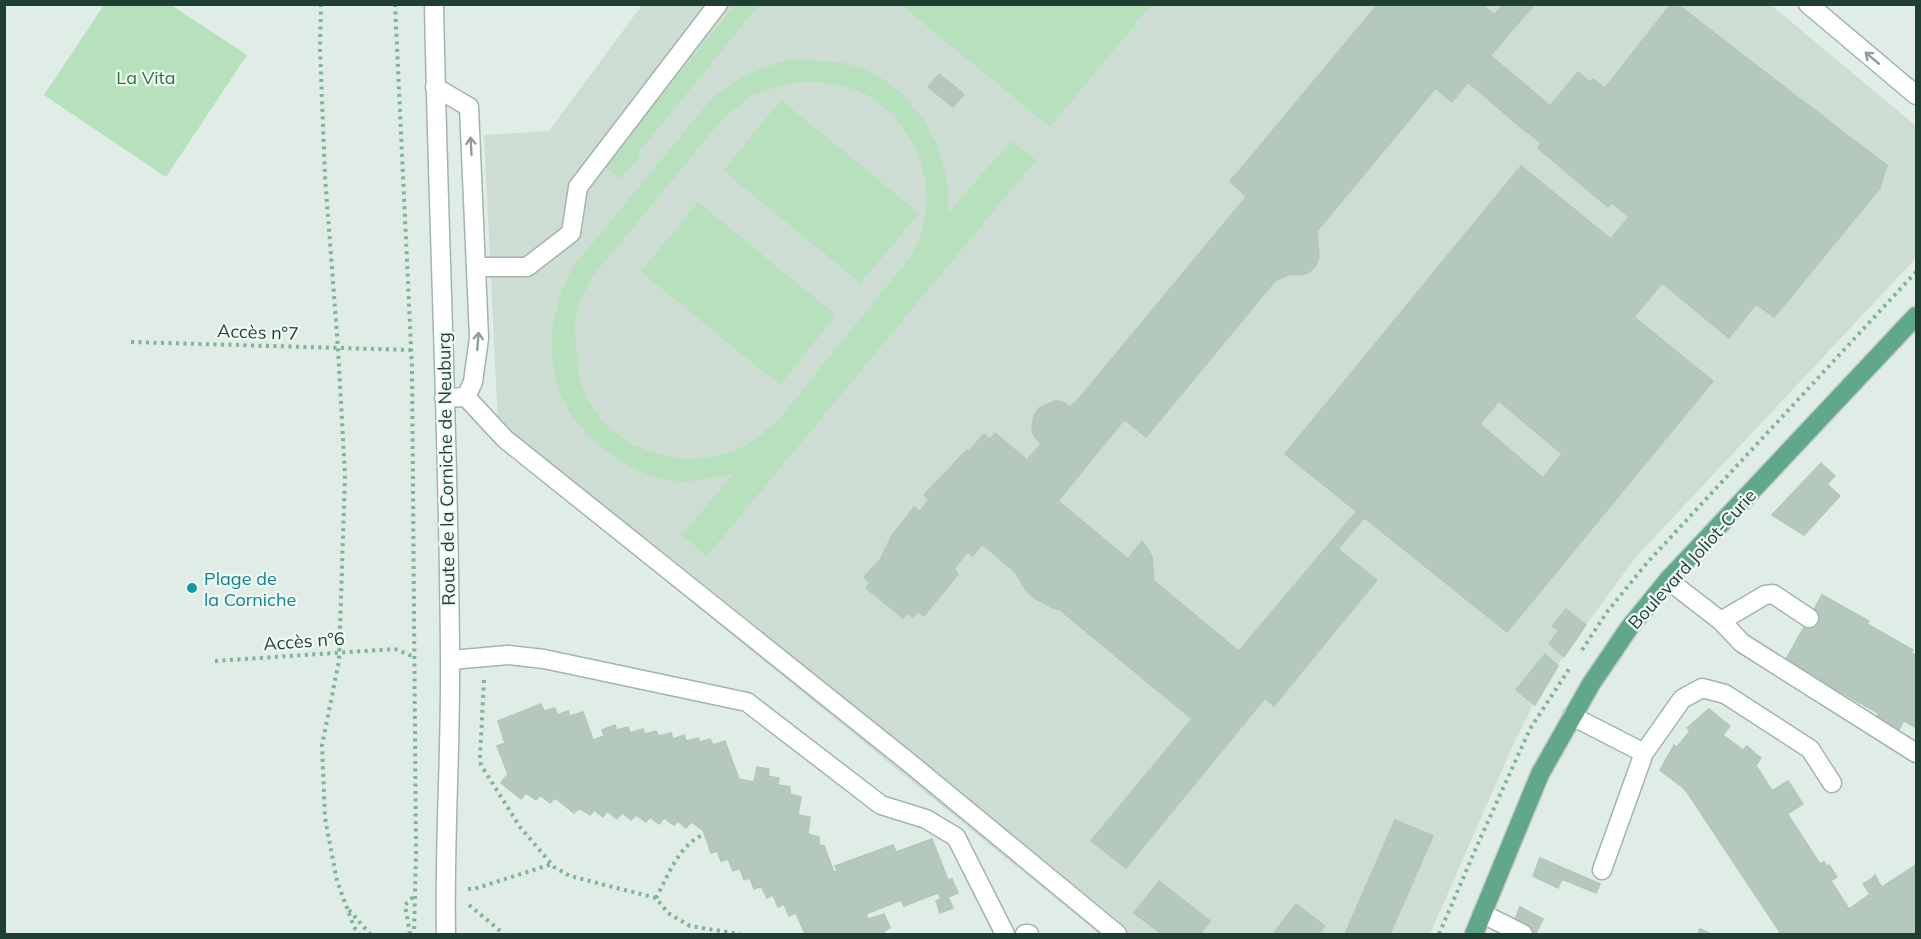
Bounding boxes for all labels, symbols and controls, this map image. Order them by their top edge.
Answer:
one-way arrow [1864,51,1880,64]
park label: La Vita [116,66,176,89]
one-way arrow [466,136,477,156]
street label: Accès n°7 [217,319,299,345]
one-way arrow [473,331,484,351]
street label: Route de la Corniche de Neuburg [432,332,460,606]
street label: Boulevard Joliot-Curie [1623,484,1761,634]
place label: Plage de la Corniche [204,567,296,611]
marker: Plage de la Corniche [185,581,199,595]
street label: Accès n°6 [263,627,345,655]

